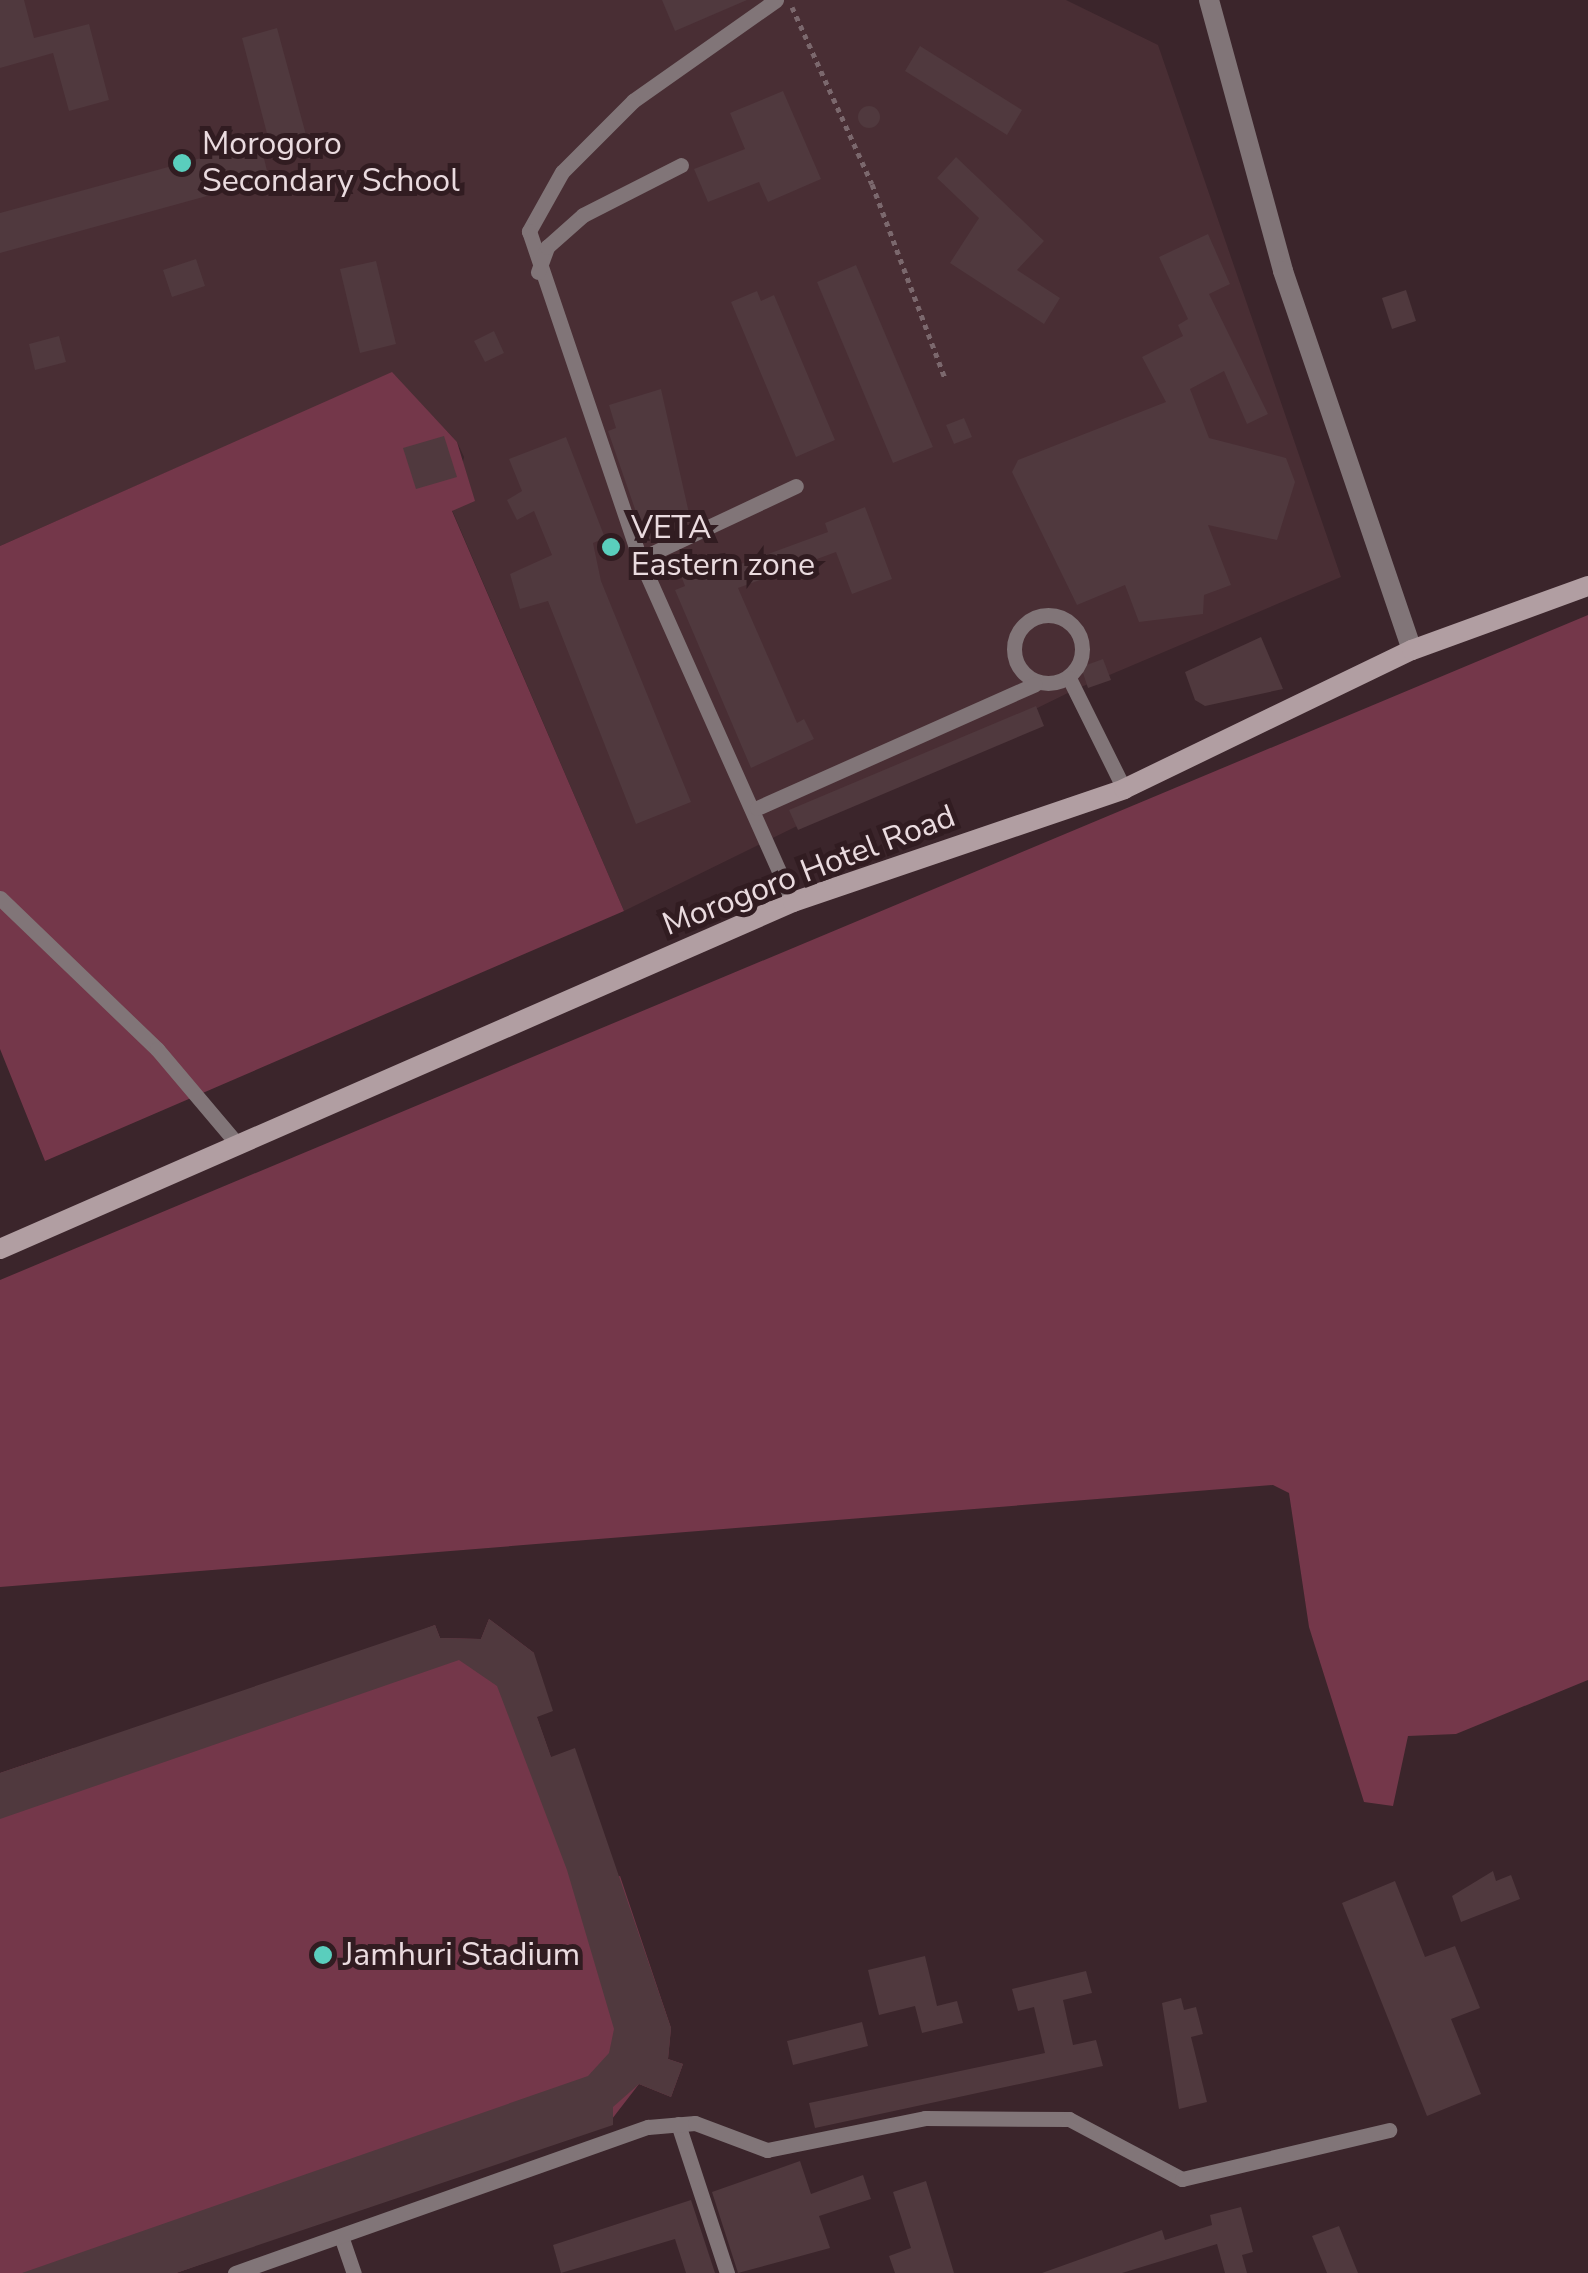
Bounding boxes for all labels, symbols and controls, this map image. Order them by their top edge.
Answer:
place label: Morogoro Secondary School [202,126,460,201]
marker: Morogoro Secondary School [171,152,193,174]
place label: VETA Eastern zone [631,510,815,585]
marker: VETA Eastern zone [600,536,622,558]
street label: Morogoro Hotel Road [657,797,961,945]
place label: Jamhuri Stadium [343,1936,580,1974]
marker: Jamhuri Stadium [312,1944,334,1966]

